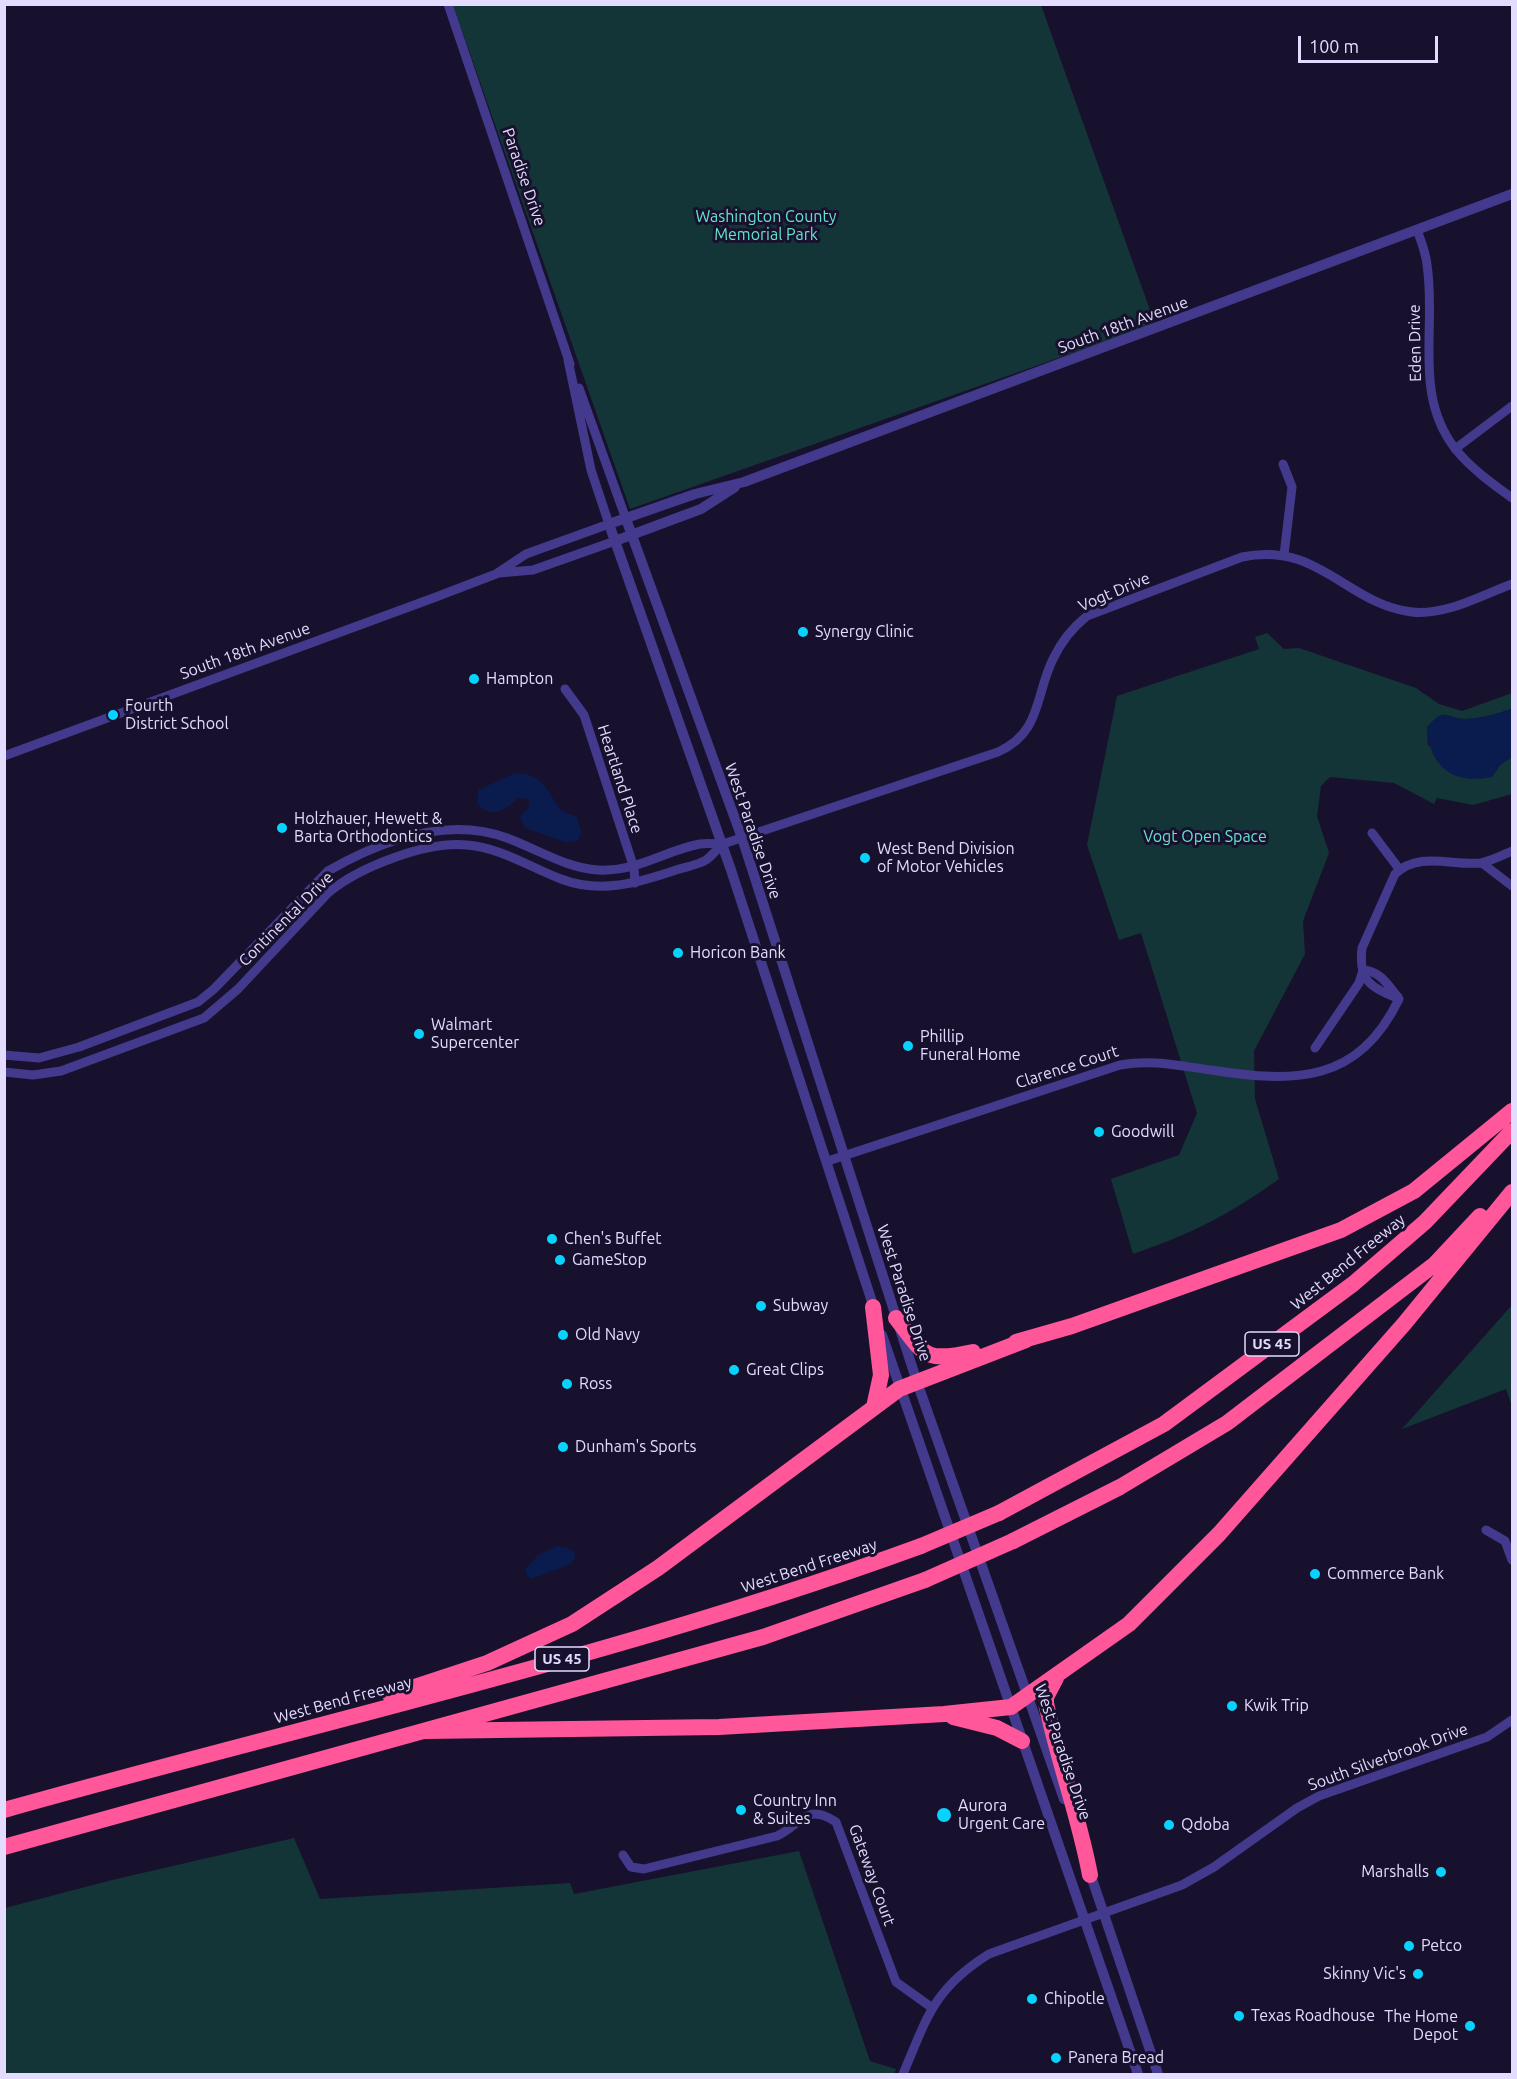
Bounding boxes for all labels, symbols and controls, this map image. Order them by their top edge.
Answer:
scale bar [1301,24,1440,62]
text: 100 m [1309,36,1359,56]
street label: Paradise Drive [498,125,550,229]
park label: Washington County Memorial Park [696,207,836,245]
street label: South 18th Avenue [1055,293,1191,357]
street label: Eden Drive [1405,304,1425,382]
street label: Vogt Drive [1075,568,1153,616]
street label: South 18th Avenue [177,619,313,683]
place label: Synergy Clinic [815,622,914,642]
marker: Synergy Clinic [796,625,810,639]
place label: Hampton [486,669,553,689]
marker: Hampton [467,672,481,686]
place label: Fourth District School [125,696,229,734]
marker: Fourth District School [106,708,120,722]
street label: Heartland Place [593,722,647,836]
street label: West Paradise Drive [721,760,785,902]
place label: Holzhauer, Hewett & Barta Orthodontics [294,809,442,847]
marker: Holzhauer, Hewett & Barta Orthodontics [275,821,289,835]
park label: Vogt Open Space [1143,827,1267,847]
place label: West Bend Division of Motor Vehicles [877,839,1015,877]
marker: West Bend Division of Motor Vehicles [858,851,872,865]
street label: Continental Drive [235,868,337,970]
place label: Horicon Bank [690,943,786,963]
marker: Horicon Bank [671,946,685,960]
place label: Walmart Supercenter [431,1015,519,1053]
marker: Walmart Supercenter [412,1027,426,1041]
place label: Phillip Funeral Home [920,1027,1021,1065]
marker: Phillip Funeral Home [901,1039,915,1053]
street label: Clarence Court [1013,1041,1121,1093]
place label: Goodwill [1111,1122,1174,1142]
marker: Goodwill [1092,1125,1106,1139]
street label: West Bend Freeway [1287,1210,1409,1314]
street label: West Paradise Drive [873,1222,935,1364]
place label: Chen's Buffet [564,1229,662,1249]
marker: Chen's Buffet [545,1232,559,1246]
place label: GameStop [572,1250,647,1270]
marker: GameStop [553,1253,567,1267]
place label: Subway [773,1296,828,1316]
marker: Subway [754,1299,768,1313]
place label: Old Navy [575,1325,640,1345]
marker: Old Navy [556,1328,570,1342]
road number: US 45 [1245,1332,1299,1356]
place label: Great Clips [746,1360,824,1380]
marker: Great Clips [727,1363,741,1377]
place label: Ross [579,1374,612,1394]
marker: Ross [560,1377,574,1391]
place label: Dunham's Sports [575,1437,696,1457]
marker: Dunham's Sports [556,1440,570,1454]
street label: West Bend Freeway [739,1535,879,1597]
place label: Commerce Bank [1327,1564,1444,1584]
marker: Commerce Bank [1308,1567,1322,1581]
road number: US 45 [535,1647,589,1671]
street label: West Bend Freeway [272,1672,414,1728]
street label: West Paradise Drive [1031,1681,1095,1823]
place label: Kwik Trip [1244,1696,1309,1716]
marker: Kwik Trip [1225,1699,1239,1713]
street label: South Silverbrook Drive [1305,1719,1471,1795]
place label: Country Inn & Suites [753,1791,837,1829]
place label: Aurora Urgent Care [958,1796,1045,1834]
marker: Country Inn & Suites [734,1803,748,1817]
marker: Aurora Urgent Care [935,1806,953,1824]
place label: Qdoba [1181,1815,1230,1835]
marker: Qdoba [1162,1818,1176,1832]
street label: Gateway Court [845,1822,899,1928]
place label: Marshalls [1361,1862,1429,1882]
marker: Marshalls [1434,1865,1448,1879]
place label: Petco [1421,1936,1462,1956]
marker: Petco [1402,1939,1416,1953]
place label: Skinny Vic's [1323,1964,1406,1984]
marker: Skinny Vic's [1411,1967,1425,1981]
place label: Chipotle [1044,1989,1105,2009]
marker: Chipotle [1025,1992,1039,2006]
place label: Texas Roadhouse [1251,2006,1375,2026]
place label: The Home Depot [1384,2007,1458,2045]
marker: Texas Roadhouse [1232,2009,1246,2023]
marker: The Home Depot [1463,2019,1477,2033]
place label: Panera Bread [1068,2048,1164,2068]
marker: Panera Bread [1049,2051,1063,2065]

